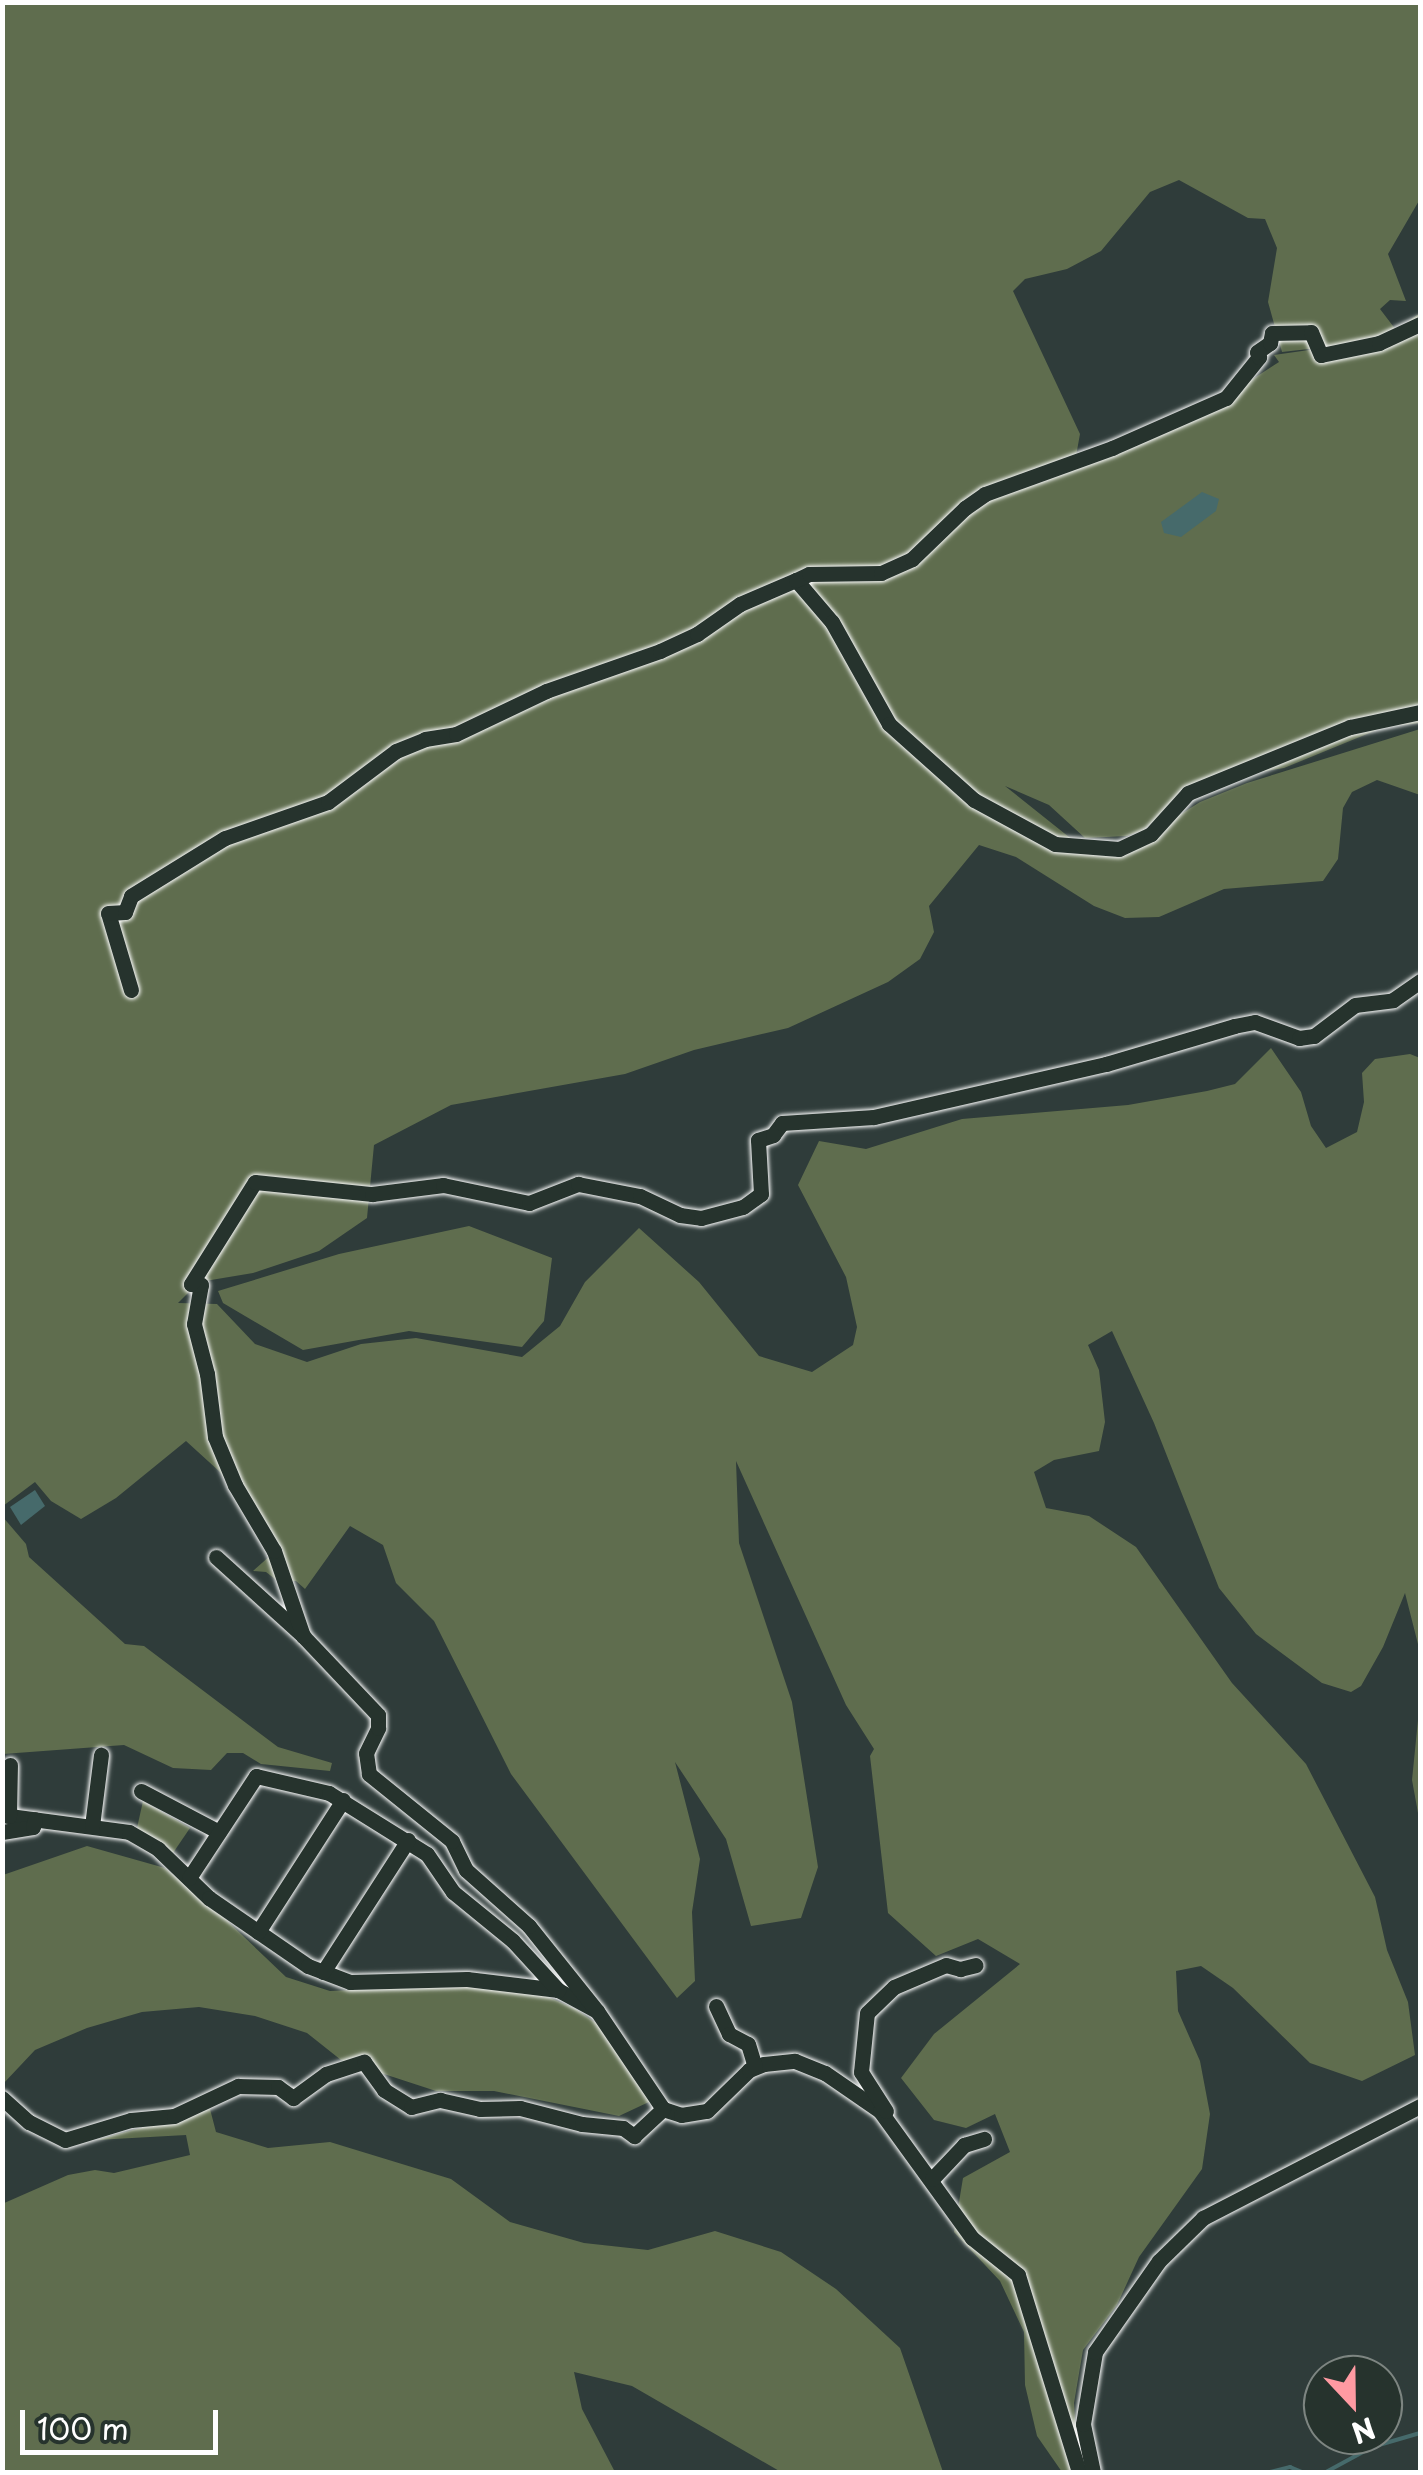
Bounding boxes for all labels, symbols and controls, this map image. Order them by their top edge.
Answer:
north arrow [1303,2355,1403,2455]
scale bar [25,2390,222,2452]
text: 100 m [37,2405,129,2450]
text: N [1345,2407,1382,2456]

